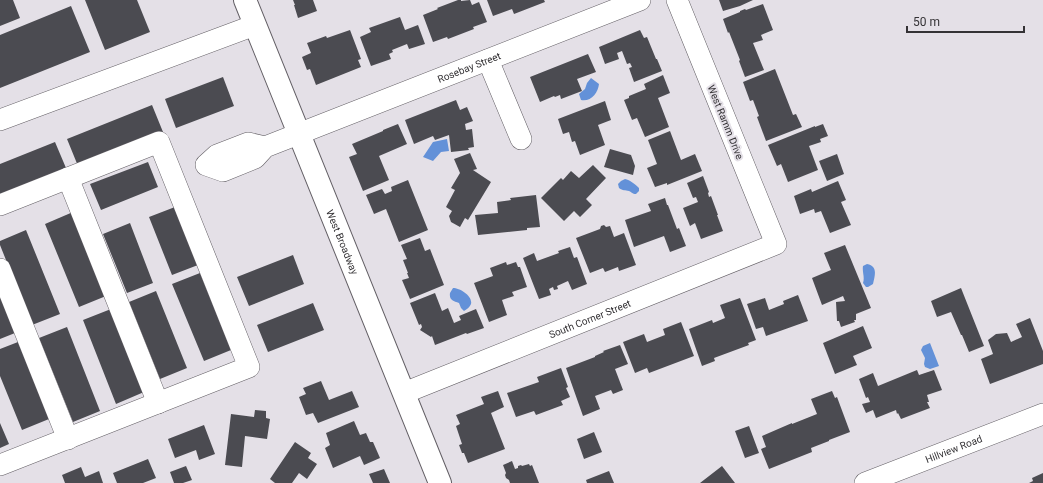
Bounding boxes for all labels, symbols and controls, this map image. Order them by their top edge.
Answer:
scale bar [907,8,1024,34]
text: 50 m [913,15,940,29]
street label: Rosebay Street [436,50,502,85]
street label: West Ramm Drive [706,83,745,161]
street label: West Broadway [324,208,360,276]
street label: South Corner Street [547,298,632,340]
street label: Hillview Road [924,433,984,465]

